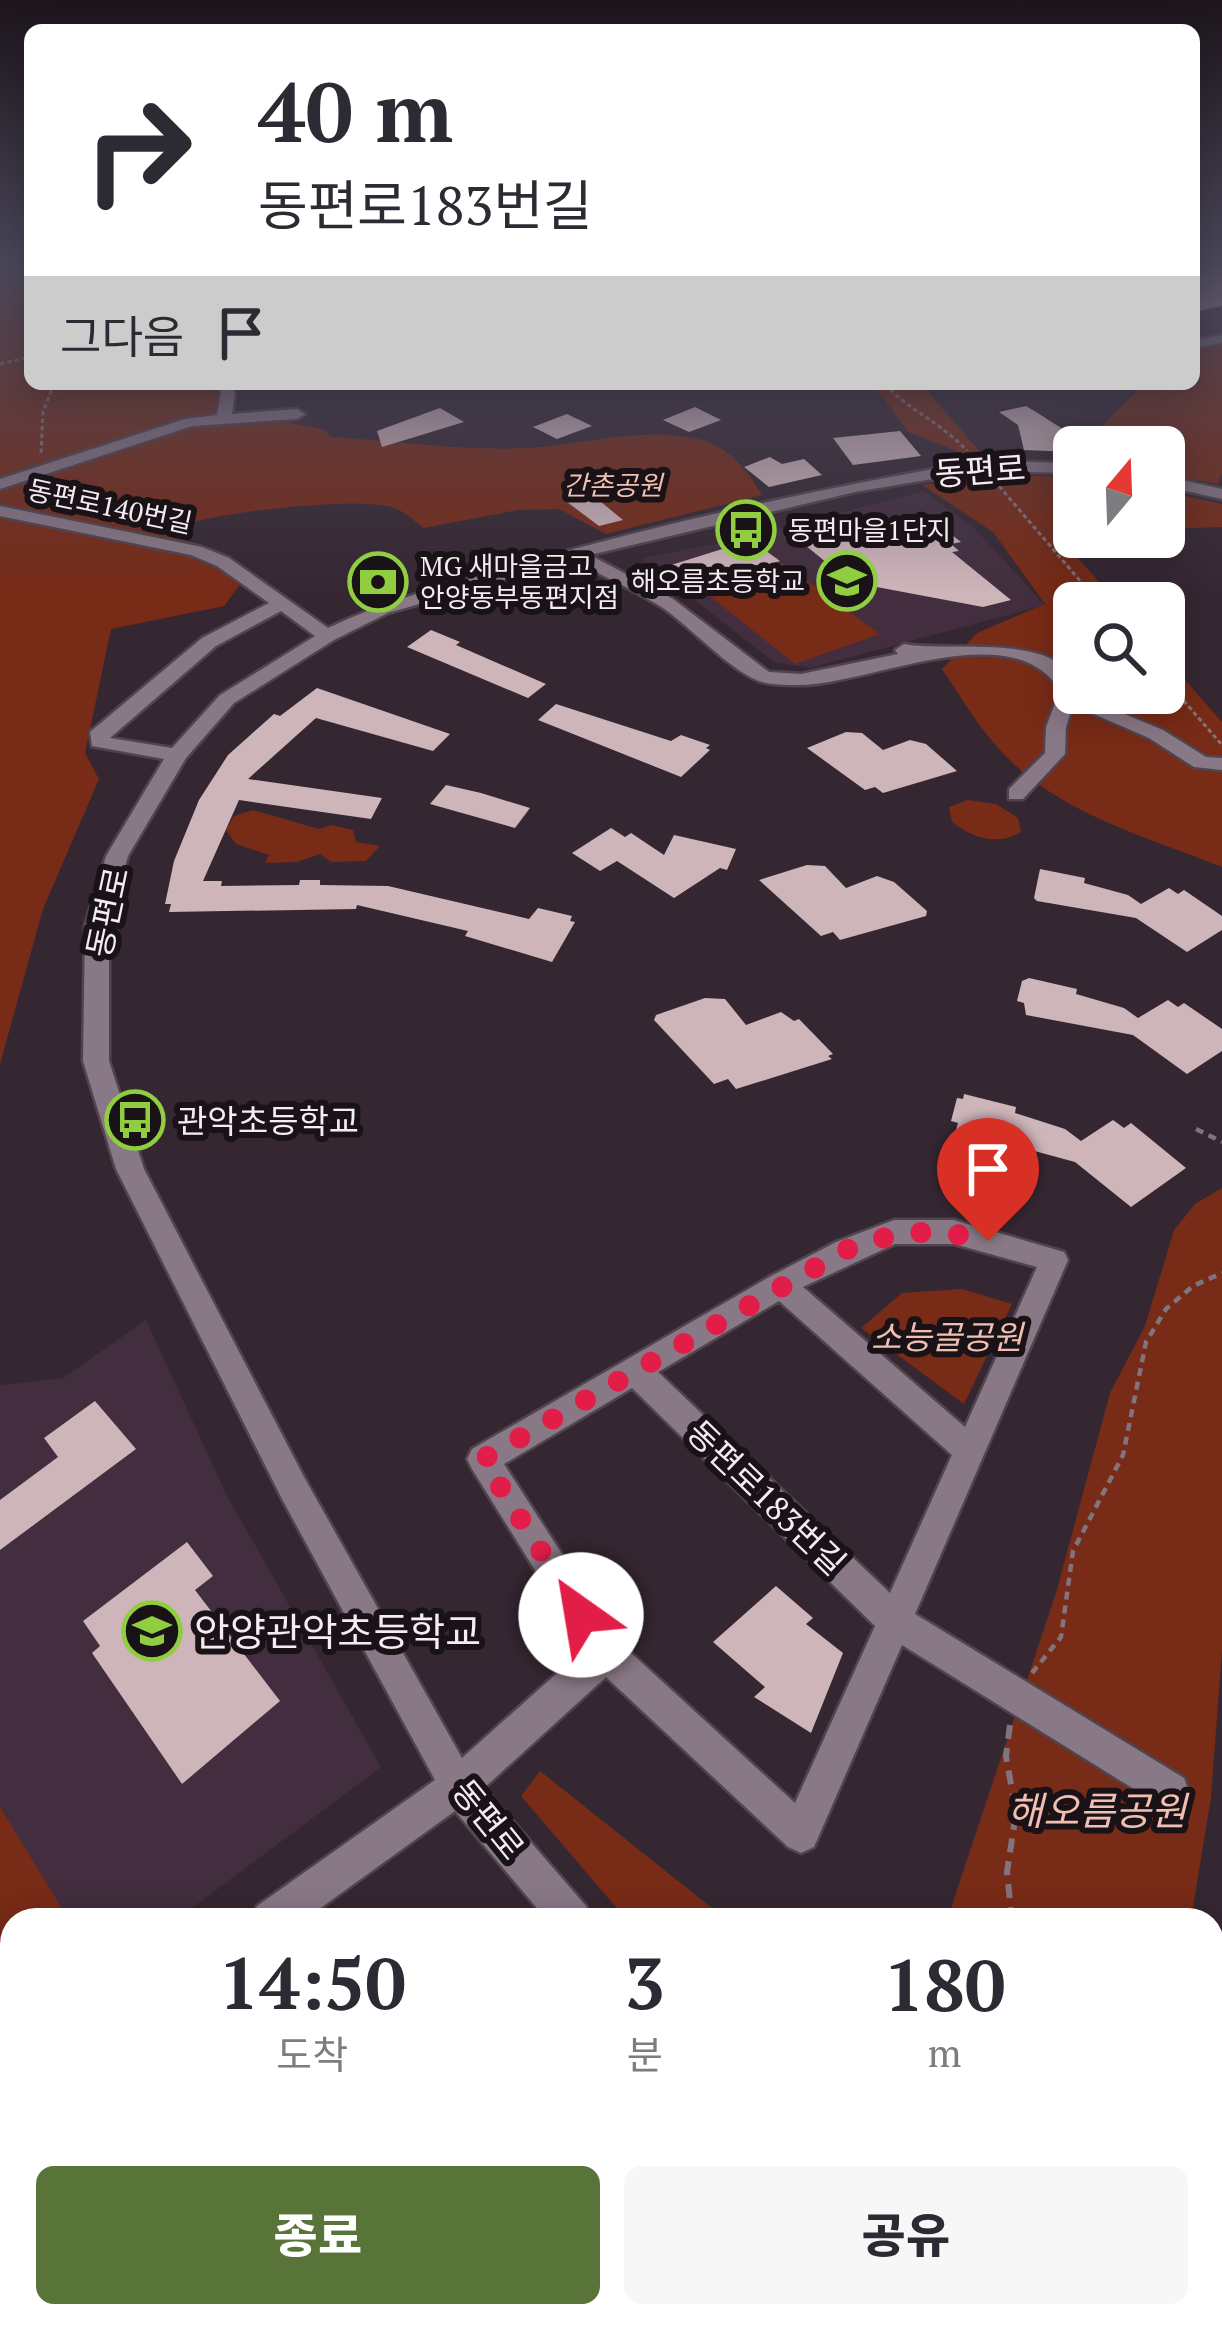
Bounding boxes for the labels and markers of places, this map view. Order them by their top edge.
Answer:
bus stop icon: 동편마을1단지 [715,499,777,561]
place label: 동편마을1단지 [788,512,951,548]
place label: MG 새마을금고 안양동부동편지점 [420,548,619,615]
school or university icon: 해오름초등학교 [816,550,878,612]
bank icon: MG 새마을금고 안양동부동편지점 [347,551,409,613]
place label: 해오름초등학교 [631,563,805,599]
bus stop icon: 관악초등학교 [104,1089,166,1151]
place label: 관악초등학교 [177,1099,359,1142]
pin [937,1118,1039,1241]
school or university icon: 안양관악초등학교 [121,1600,183,1662]
place label: 안양관악초등학교 [194,1605,481,1657]

